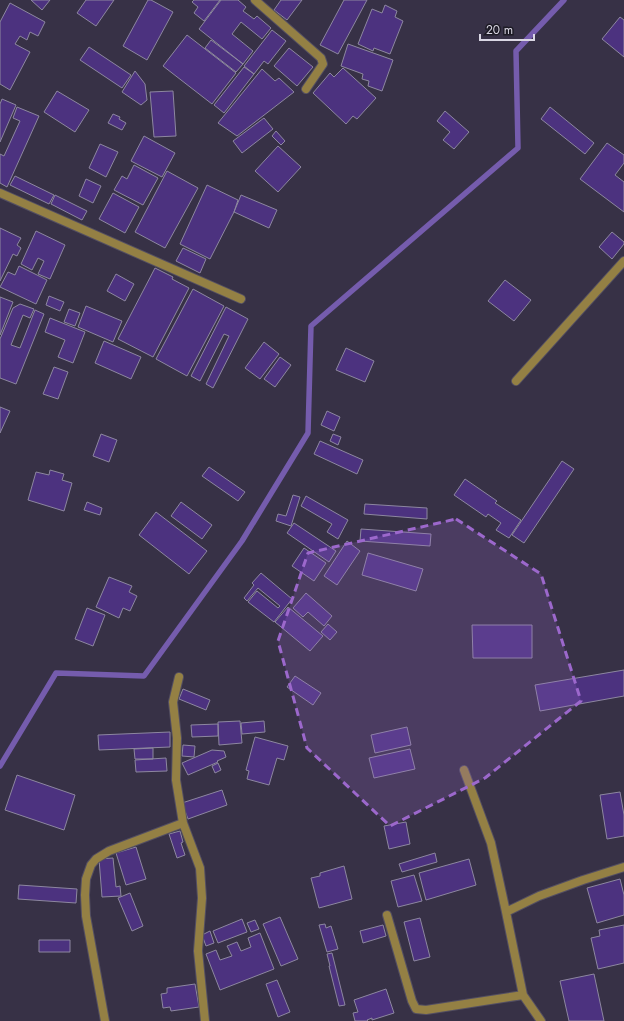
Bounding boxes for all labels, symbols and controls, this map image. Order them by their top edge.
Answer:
scale bar [480,16,534,42]
text: 20 m [486,21,513,39]

